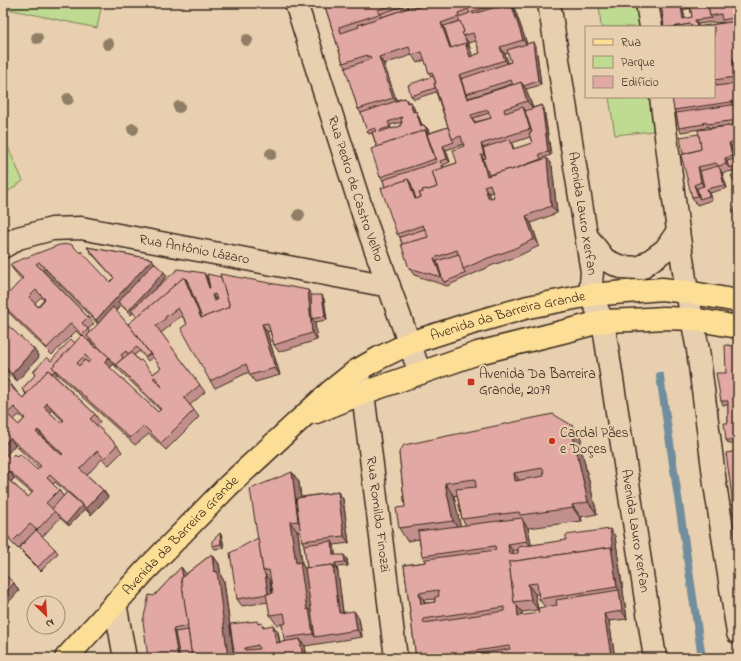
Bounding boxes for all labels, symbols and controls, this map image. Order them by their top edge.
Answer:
legend [585,26,715,98]
text: Rua [621,34,641,52]
text: Parque [621,54,655,72]
text: Edifício [621,74,659,92]
street label: Rua Pedro de Castro Velho [322,113,390,264]
street label: Avenida Lauro Xerfan [562,150,603,277]
street label: Rua Antônio Lázaro [137,229,251,270]
street label: Avenida da Barreira Grande [428,286,588,346]
place label: Avenida Da Barreira Grande, 2079 [479,364,596,401]
marker: Avenida Da Barreira Grande, 2079 [466,377,476,387]
place label: Cardal Pães e Doçes [560,423,629,460]
marker: Cardal Pães e Doçes [547,436,557,446]
street label: Rua Romildo Finozzi [361,455,396,573]
street label: Avenida Lauro Xerfan [616,468,655,594]
street label: Avenida da Barreira Grande [117,470,244,600]
north arrow [26,595,66,635]
text: N [43,614,57,632]

